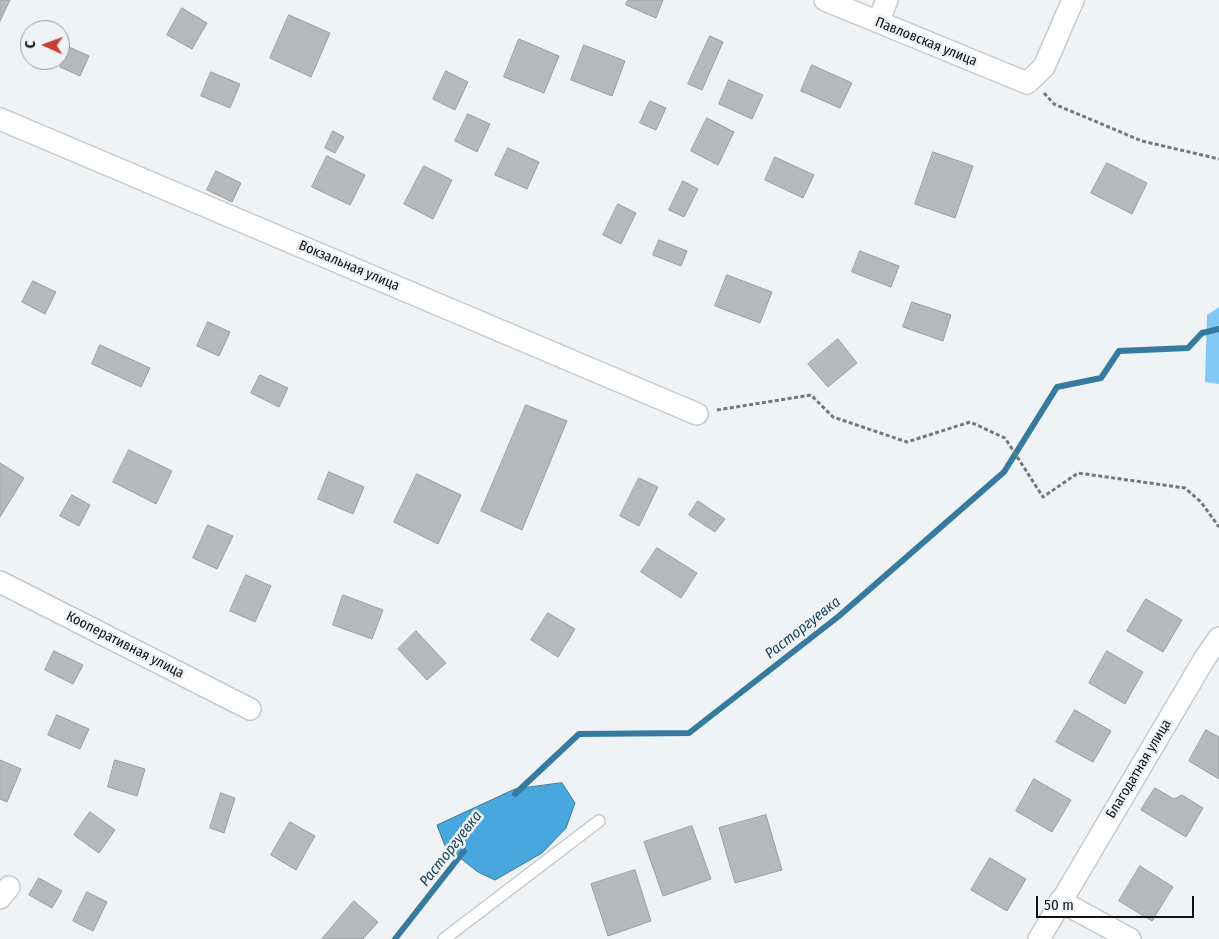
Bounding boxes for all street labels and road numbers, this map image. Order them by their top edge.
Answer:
street label: Павловская улица [873,14,979,70]
street label: Вокзальная улица [296,237,402,295]
street label: Кооперативная улица [63,608,187,682]
street label: Благодатная улица [1103,716,1175,822]

